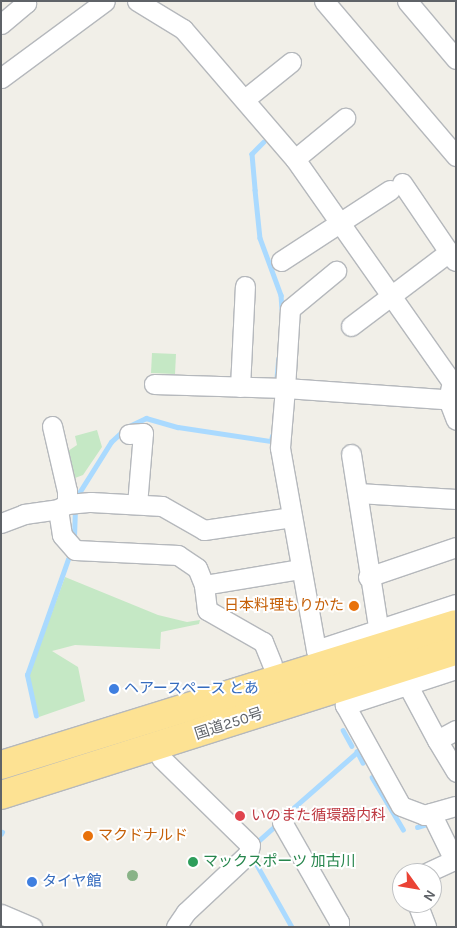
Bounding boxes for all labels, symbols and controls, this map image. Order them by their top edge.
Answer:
place label: 日本料理もりかた [224,597,344,615]
marker: 日本料理もりかた [348,600,360,612]
place label: ヘアースペース とあ [124,680,262,698]
marker: ヘアースペース とあ [108,683,120,695]
street label: 国道250号 [192,704,266,744]
place label: いのまた循環器内科 [251,807,386,825]
marker: いのまた循環器内科 [233,809,247,823]
place label: マクドナルド [98,827,188,845]
marker: マクドナルド [82,830,94,842]
place label: マックスポーツ 加古川 [203,853,357,871]
marker: マックスポーツ 加古川 [187,856,199,868]
north arrow [392,863,442,913]
place label: タイヤ館 [42,873,102,891]
marker: タイヤ館 [26,876,38,888]
text: N [419,887,439,904]

